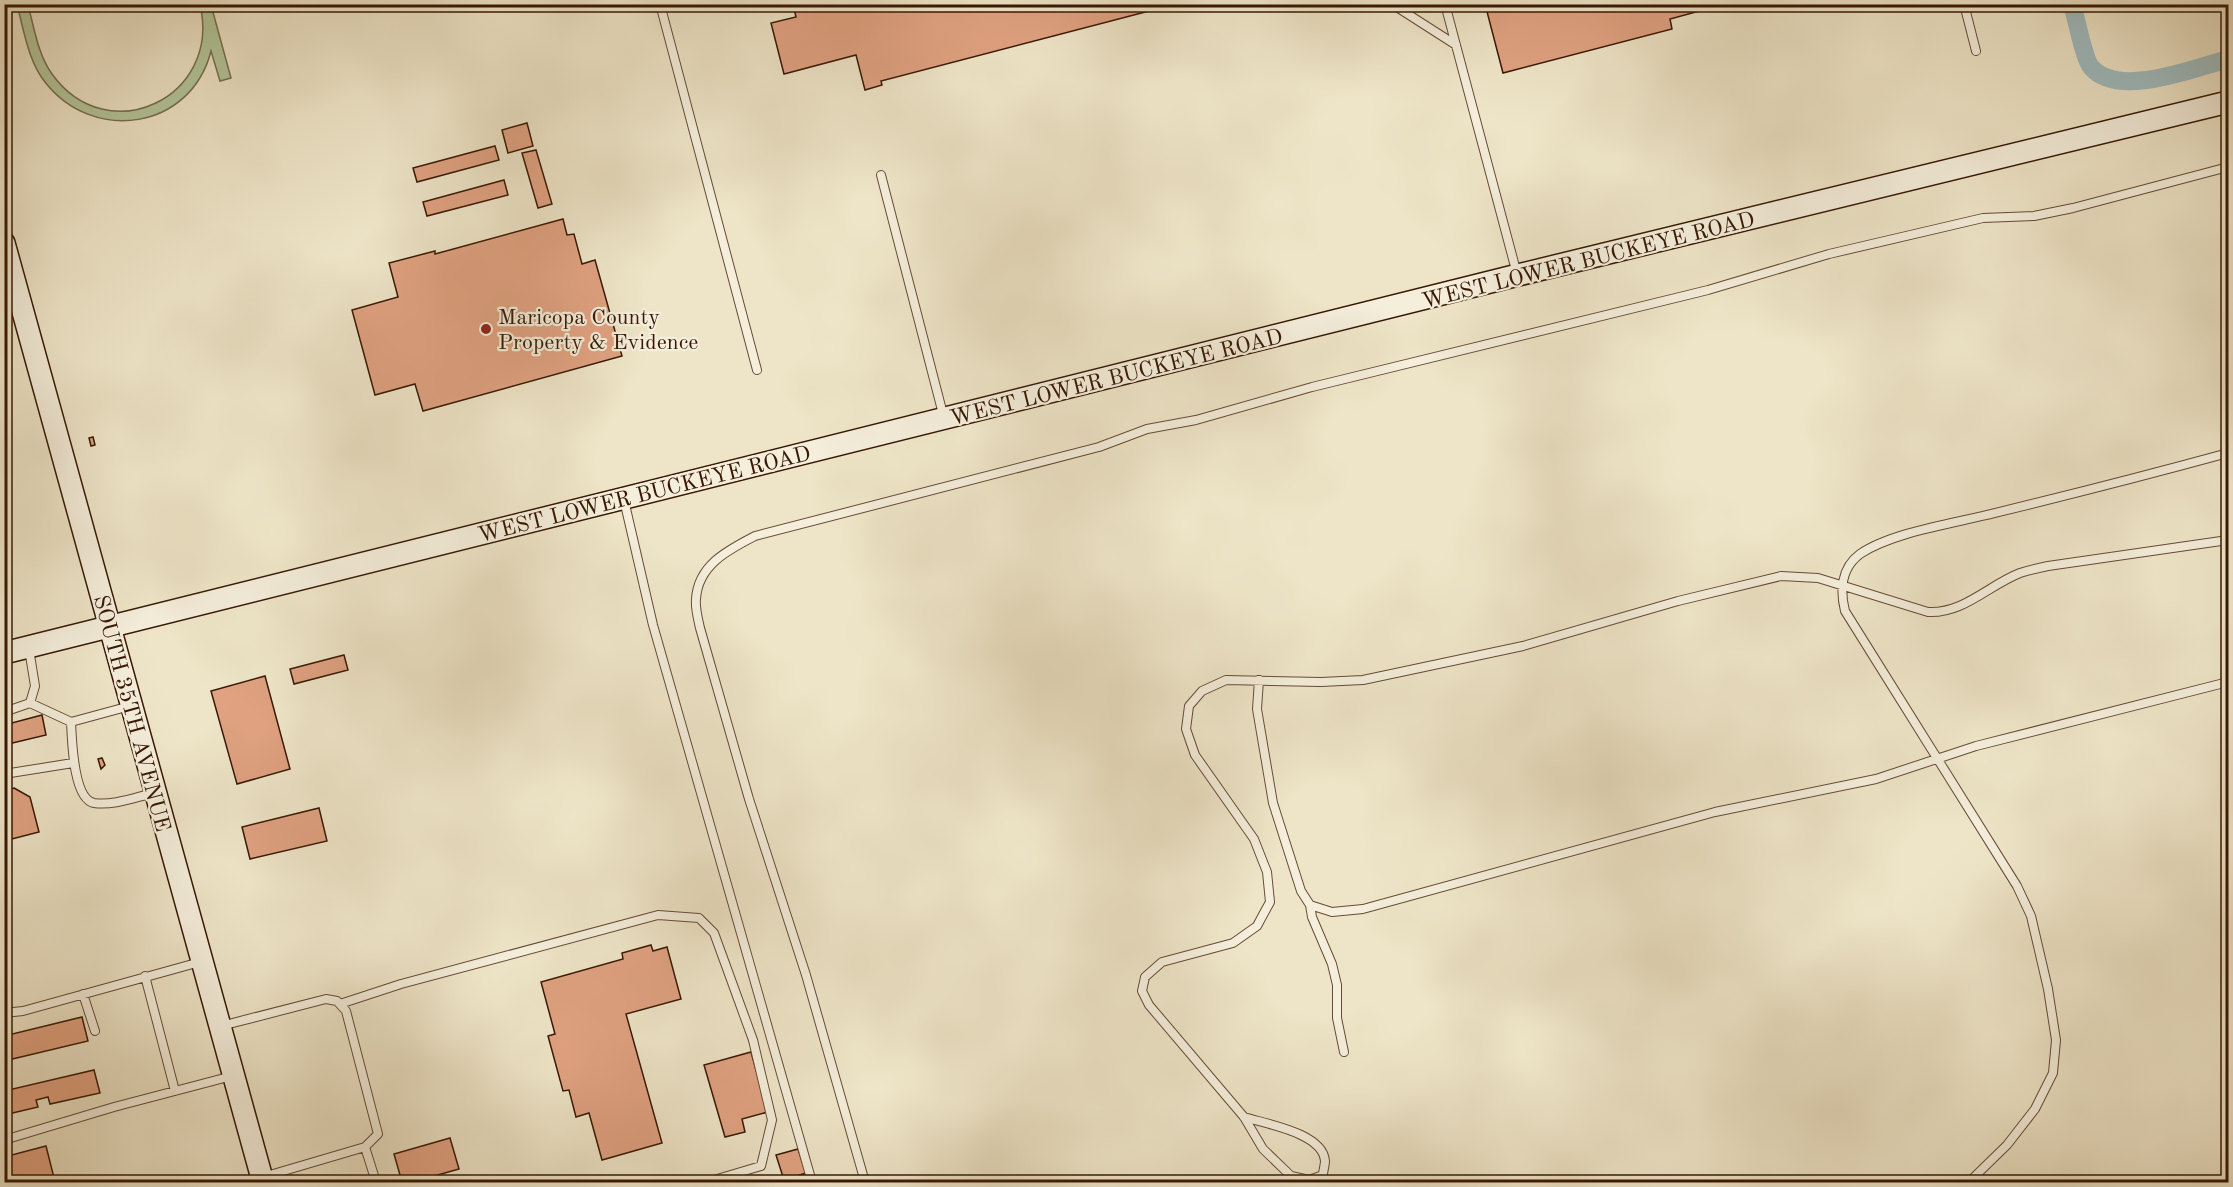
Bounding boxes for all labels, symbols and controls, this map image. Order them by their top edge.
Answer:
street label: WEST LOWER BUCKEYE ROAD [1420,209,1757,313]
place label: Maricopa County Property & Evidence [498,307,698,354]
marker: Maricopa County Property & Evidence [479,322,493,336]
street label: WEST LOWER BUCKEYE ROAD [948,326,1285,430]
street label: WEST LOWER BUCKEYE ROAD [476,443,813,547]
street label: SOUTH 35TH AVENUE [89,593,173,834]

